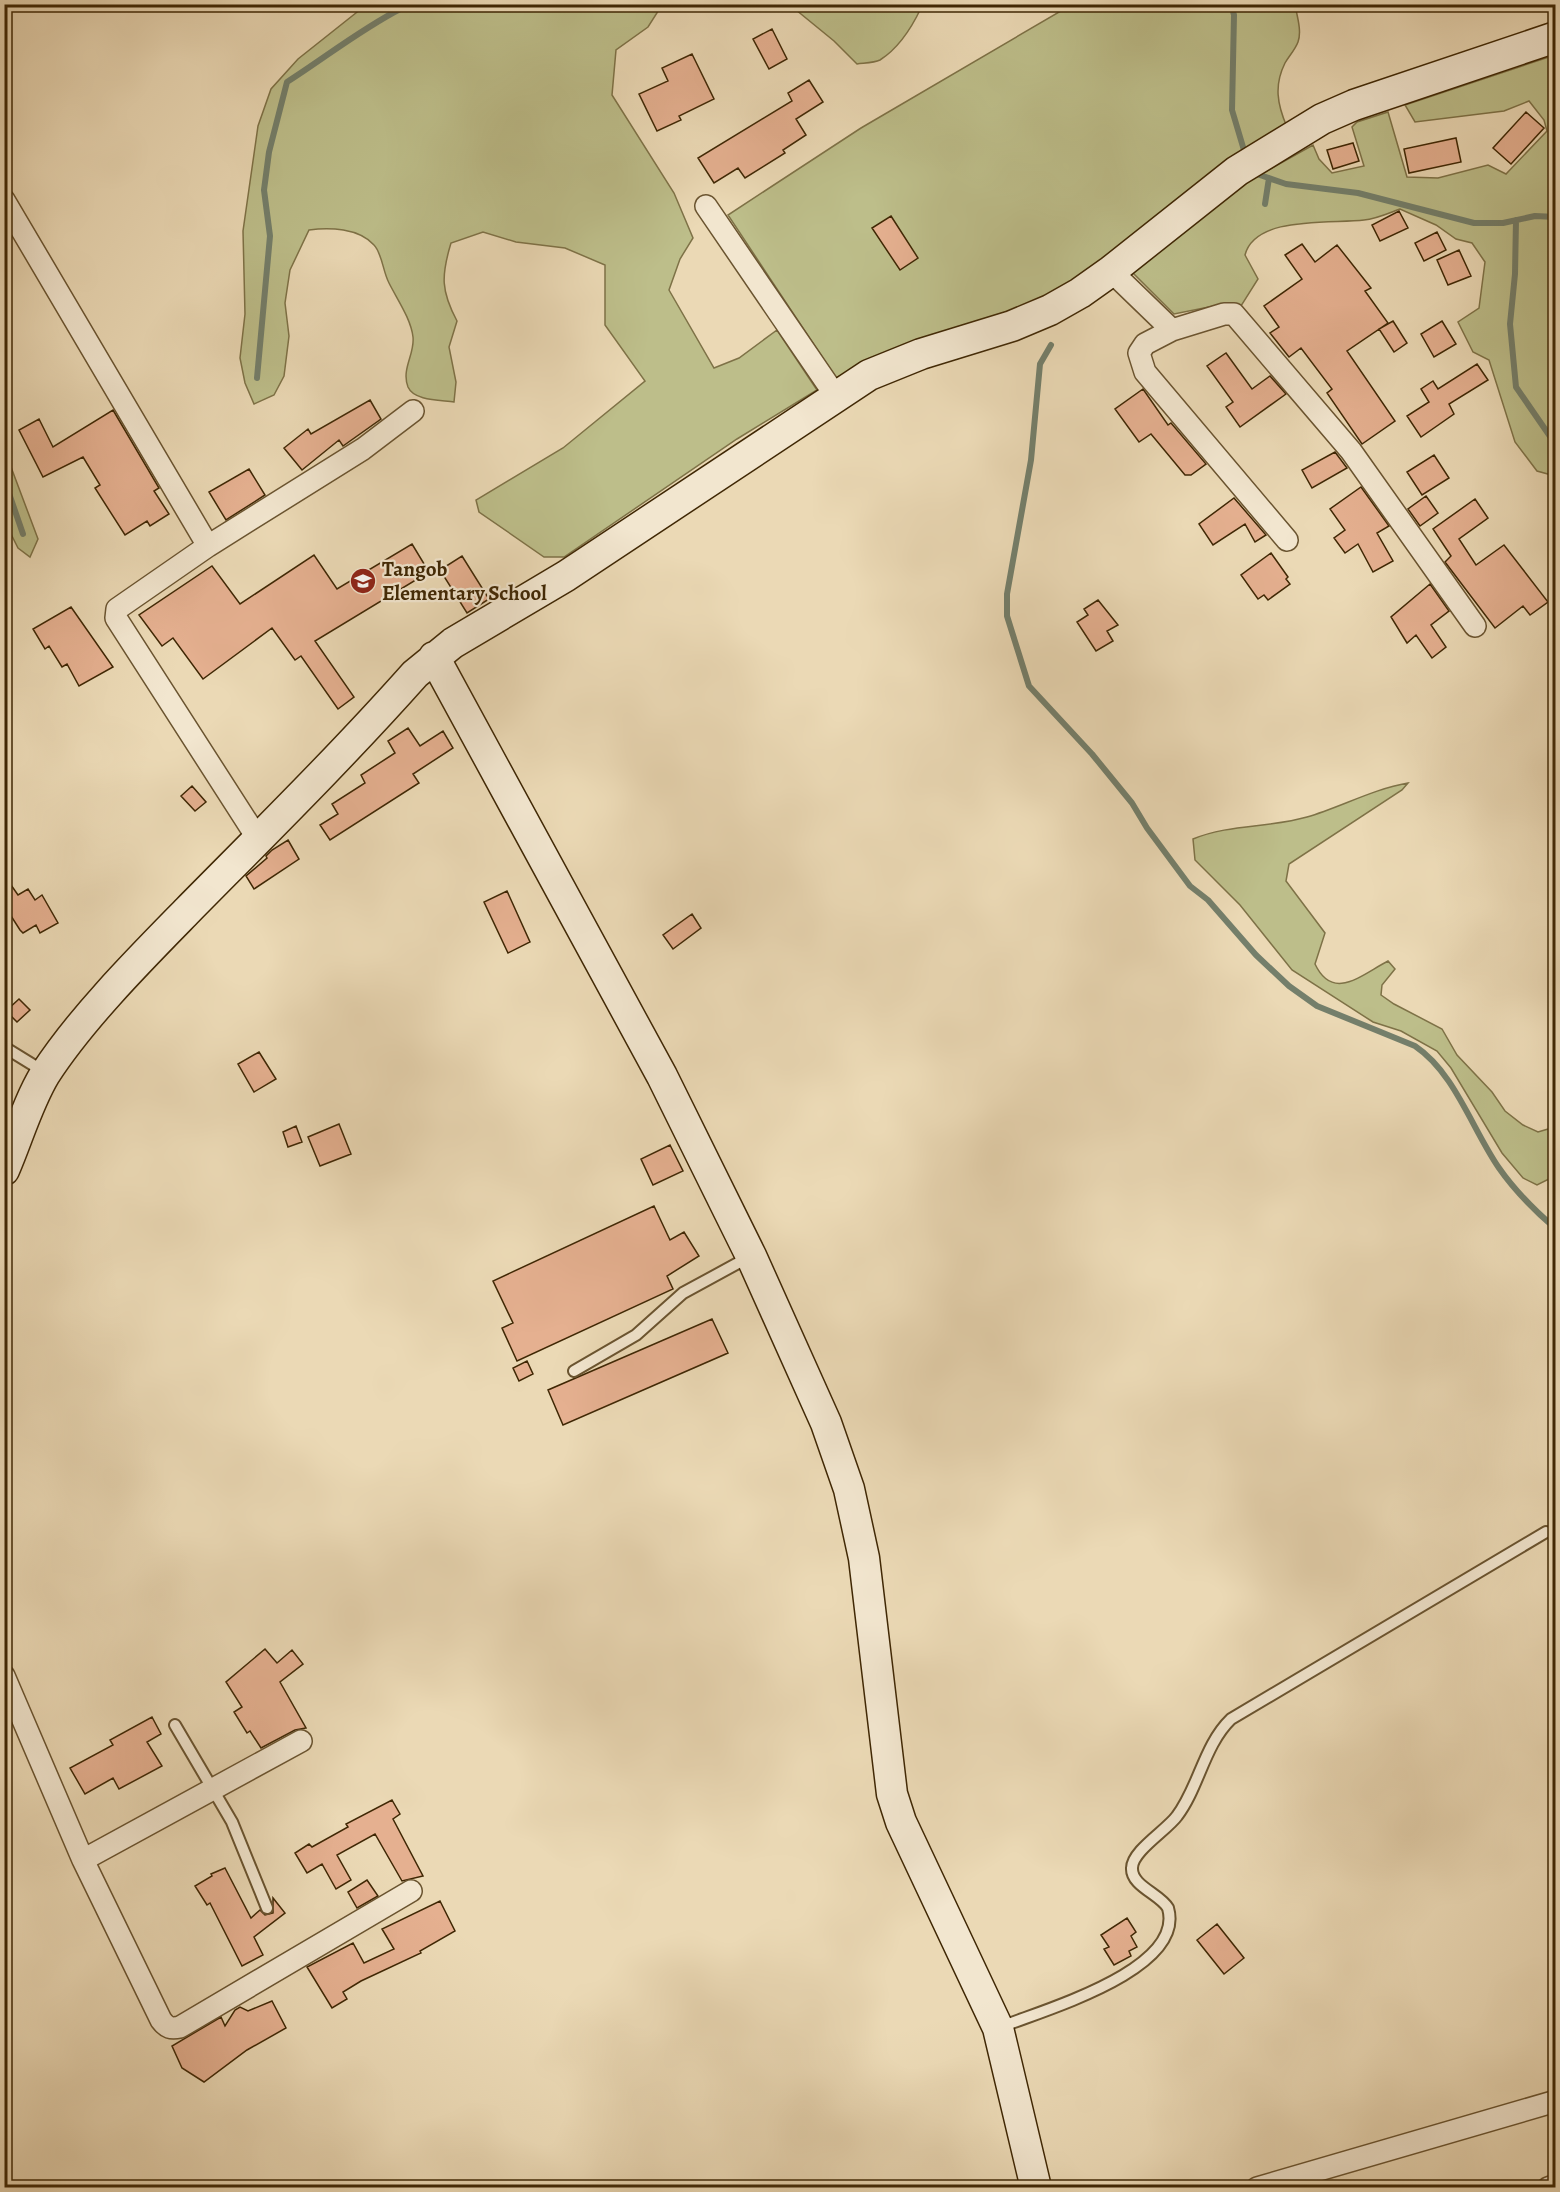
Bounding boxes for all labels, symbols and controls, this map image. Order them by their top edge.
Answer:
place label: Tangob Elementary School [382,555,547,607]
school or university icon: Tangob Elementary School [348,566,378,596]

